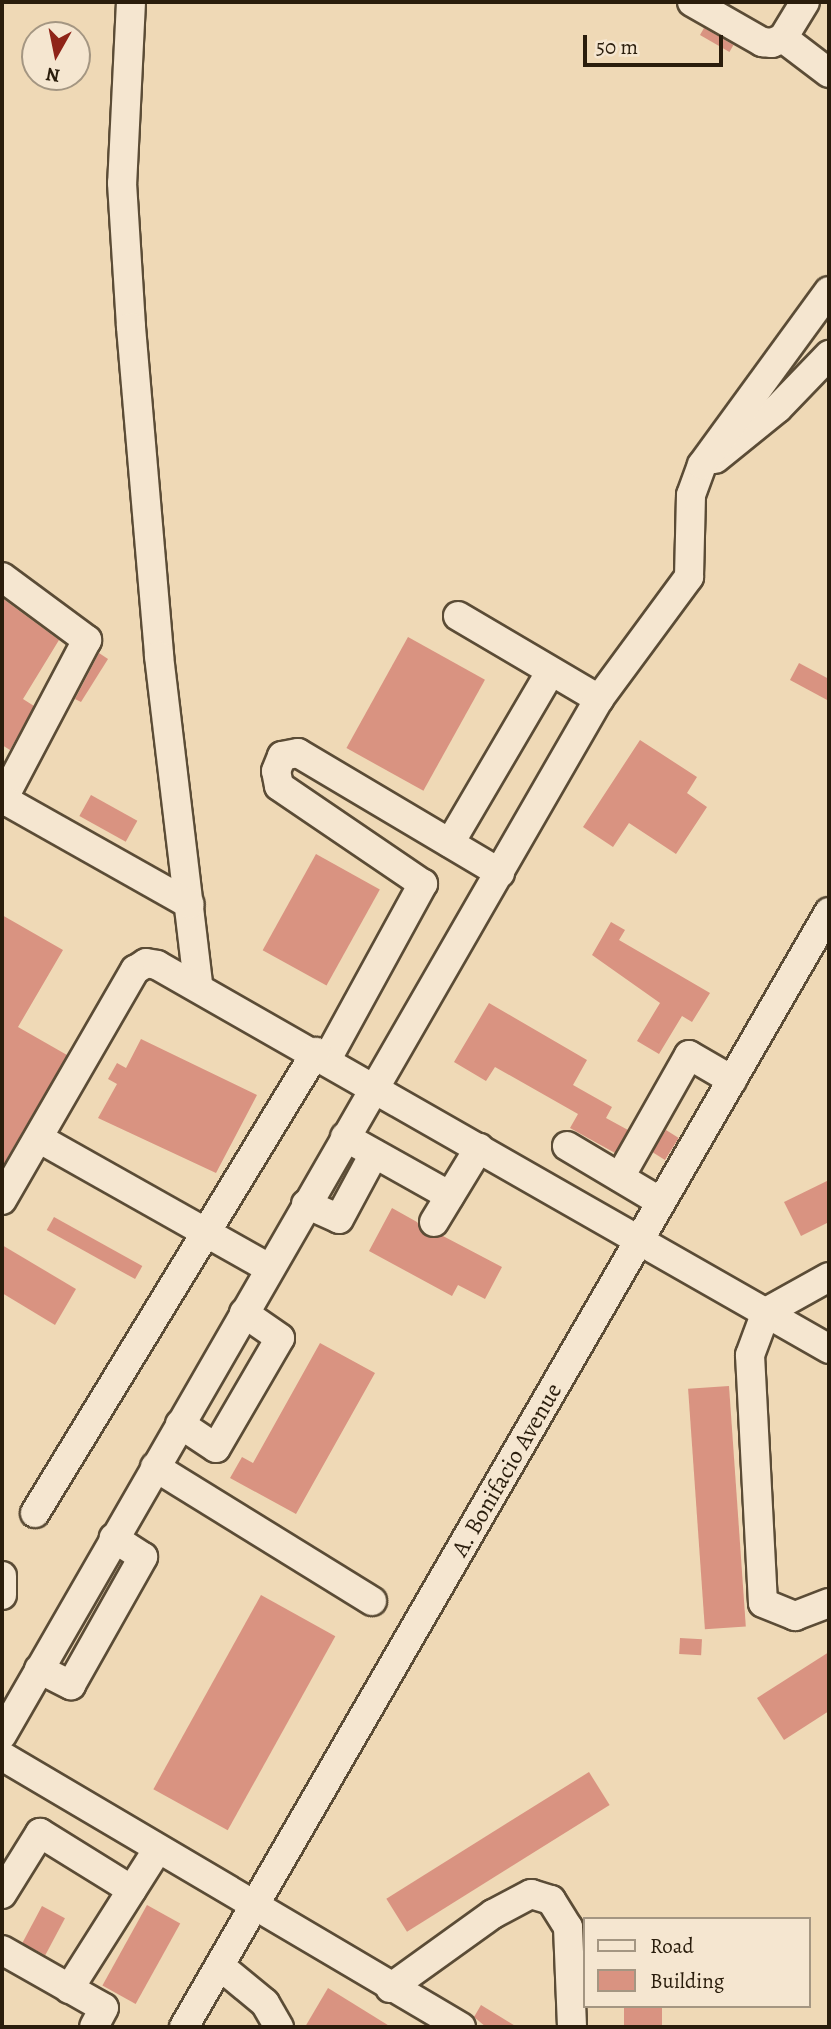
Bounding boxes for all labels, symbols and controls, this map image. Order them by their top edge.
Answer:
north arrow [21,21,91,91]
scale bar [586,21,726,65]
text: 50 m [596,33,638,61]
text: N [44,61,62,89]
street label: A. Bonifacio Avenue [446,1378,568,1562]
legend [582,1917,810,2008]
text: Road [650,1932,694,1960]
text: Building [650,1967,724,1995]

